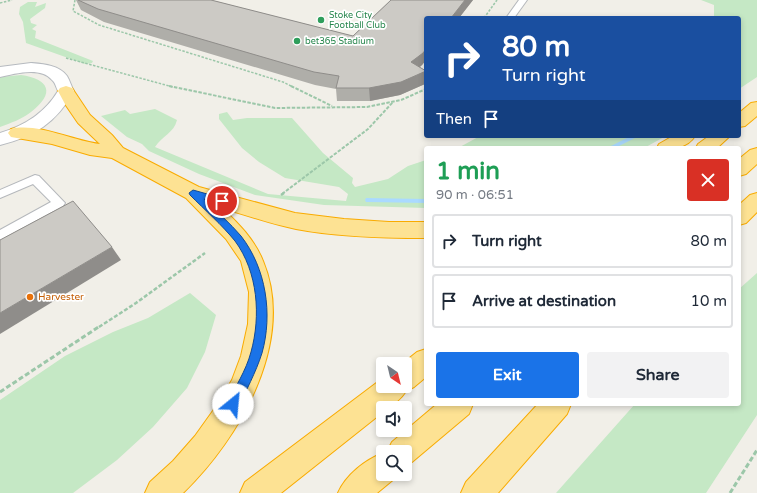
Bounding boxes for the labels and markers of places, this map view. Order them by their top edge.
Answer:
place label: Stoke City Football Club [329,10,386,31]
marker: Stoke City Football Club [316,15,326,25]
marker: bet365 Stadium [292,36,302,46]
place label: bet365 Stadium [305,36,374,47]
pin [205,184,239,218]
place label: Harvester [38,291,84,303]
marker: Harvester [25,292,35,302]

